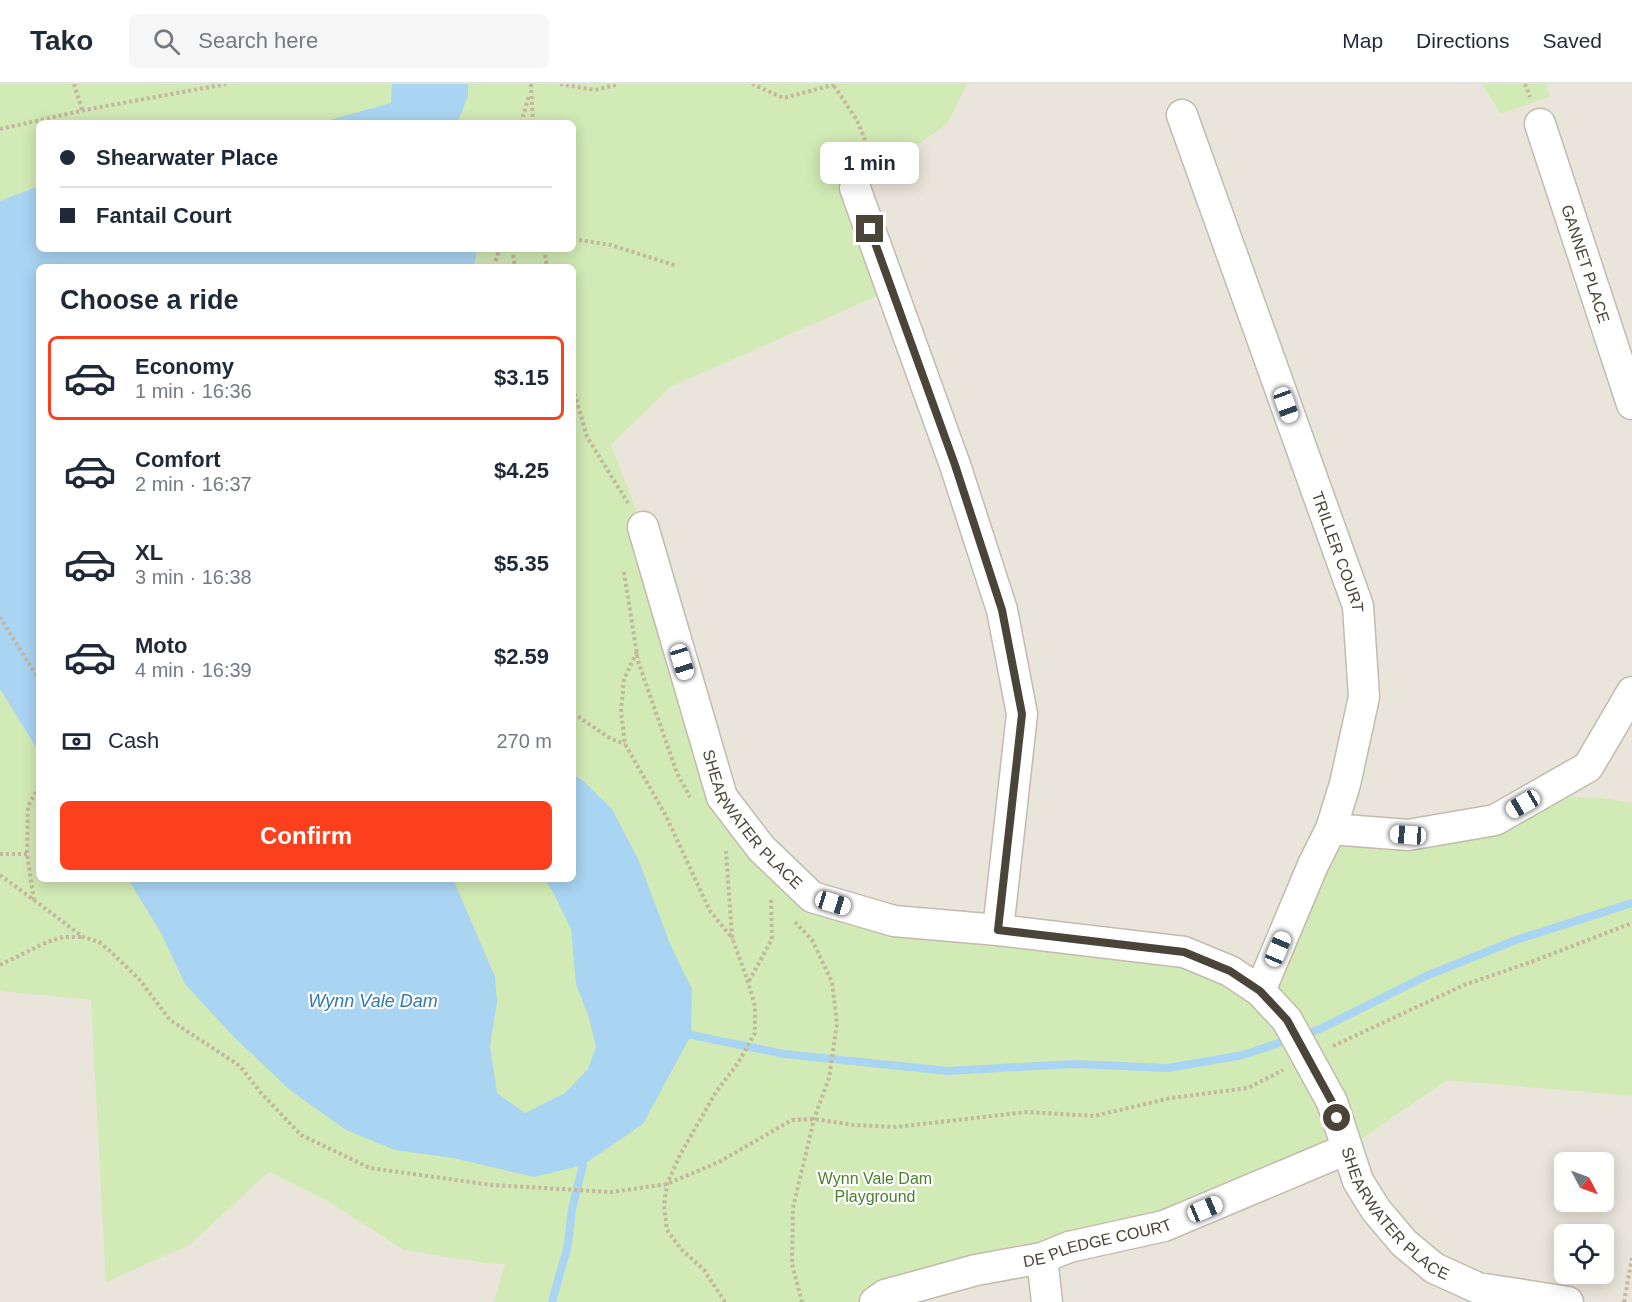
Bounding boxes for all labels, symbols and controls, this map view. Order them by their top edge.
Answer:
search box [129,14,549,68]
text: Tako [30,25,93,56]
icon: search [150,25,183,58]
text: Search here [198,28,318,53]
text: Map [1342,29,1383,52]
text: Directions [1416,29,1509,52]
text: Saved [1542,29,1602,52]
callout: 1 min [820,142,920,184]
text: Shearwater Place [96,145,278,170]
text: 1 min [843,152,896,174]
street label: GANNET PLACE [1559,202,1613,325]
text: Fantail Court [96,203,232,228]
route end [856,215,883,242]
text: Choose a ride [60,285,239,315]
icon: car [63,351,117,405]
text: Economy [135,354,234,379]
text: $3.15 [494,365,549,390]
text: 1 min · 16:36 [135,380,252,402]
car [1271,385,1301,425]
icon: car [63,444,117,498]
text: Comfort [135,447,221,472]
text: $4.25 [494,458,549,483]
text: 2 min · 16:37 [135,473,252,495]
street label: TRILLER COURT [1309,489,1367,613]
icon: car [63,537,117,591]
text: XL [135,540,163,565]
text: $5.35 [494,551,549,576]
text: 3 min · 16:38 [135,566,252,588]
icon: car [63,630,117,684]
text: Moto [135,633,188,658]
car [668,642,696,682]
text: $2.59 [494,644,549,669]
text: 4 min · 16:39 [135,659,252,681]
icon: cash [60,725,93,758]
text: Cash [108,728,159,753]
text: 270 m [496,730,552,752]
street label: SHEARWATER PLACE [700,747,806,892]
car [1503,787,1543,821]
button: Confirm [60,801,552,870]
car [1389,825,1427,845]
car [813,889,853,917]
car [1263,929,1293,969]
water label: Wynn Vale Dam [308,991,438,1011]
route start [1323,1104,1350,1131]
street label: SHEARWATER PLACE [1339,1145,1452,1282]
north arrow [1554,1152,1614,1212]
map controls [1554,1152,1614,1284]
park label: Wynn Vale Dam Playground [818,1170,932,1205]
car [1185,1194,1225,1224]
street label: DE PLEDGE COURT [1022,1215,1174,1270]
button: locate [1554,1224,1614,1284]

